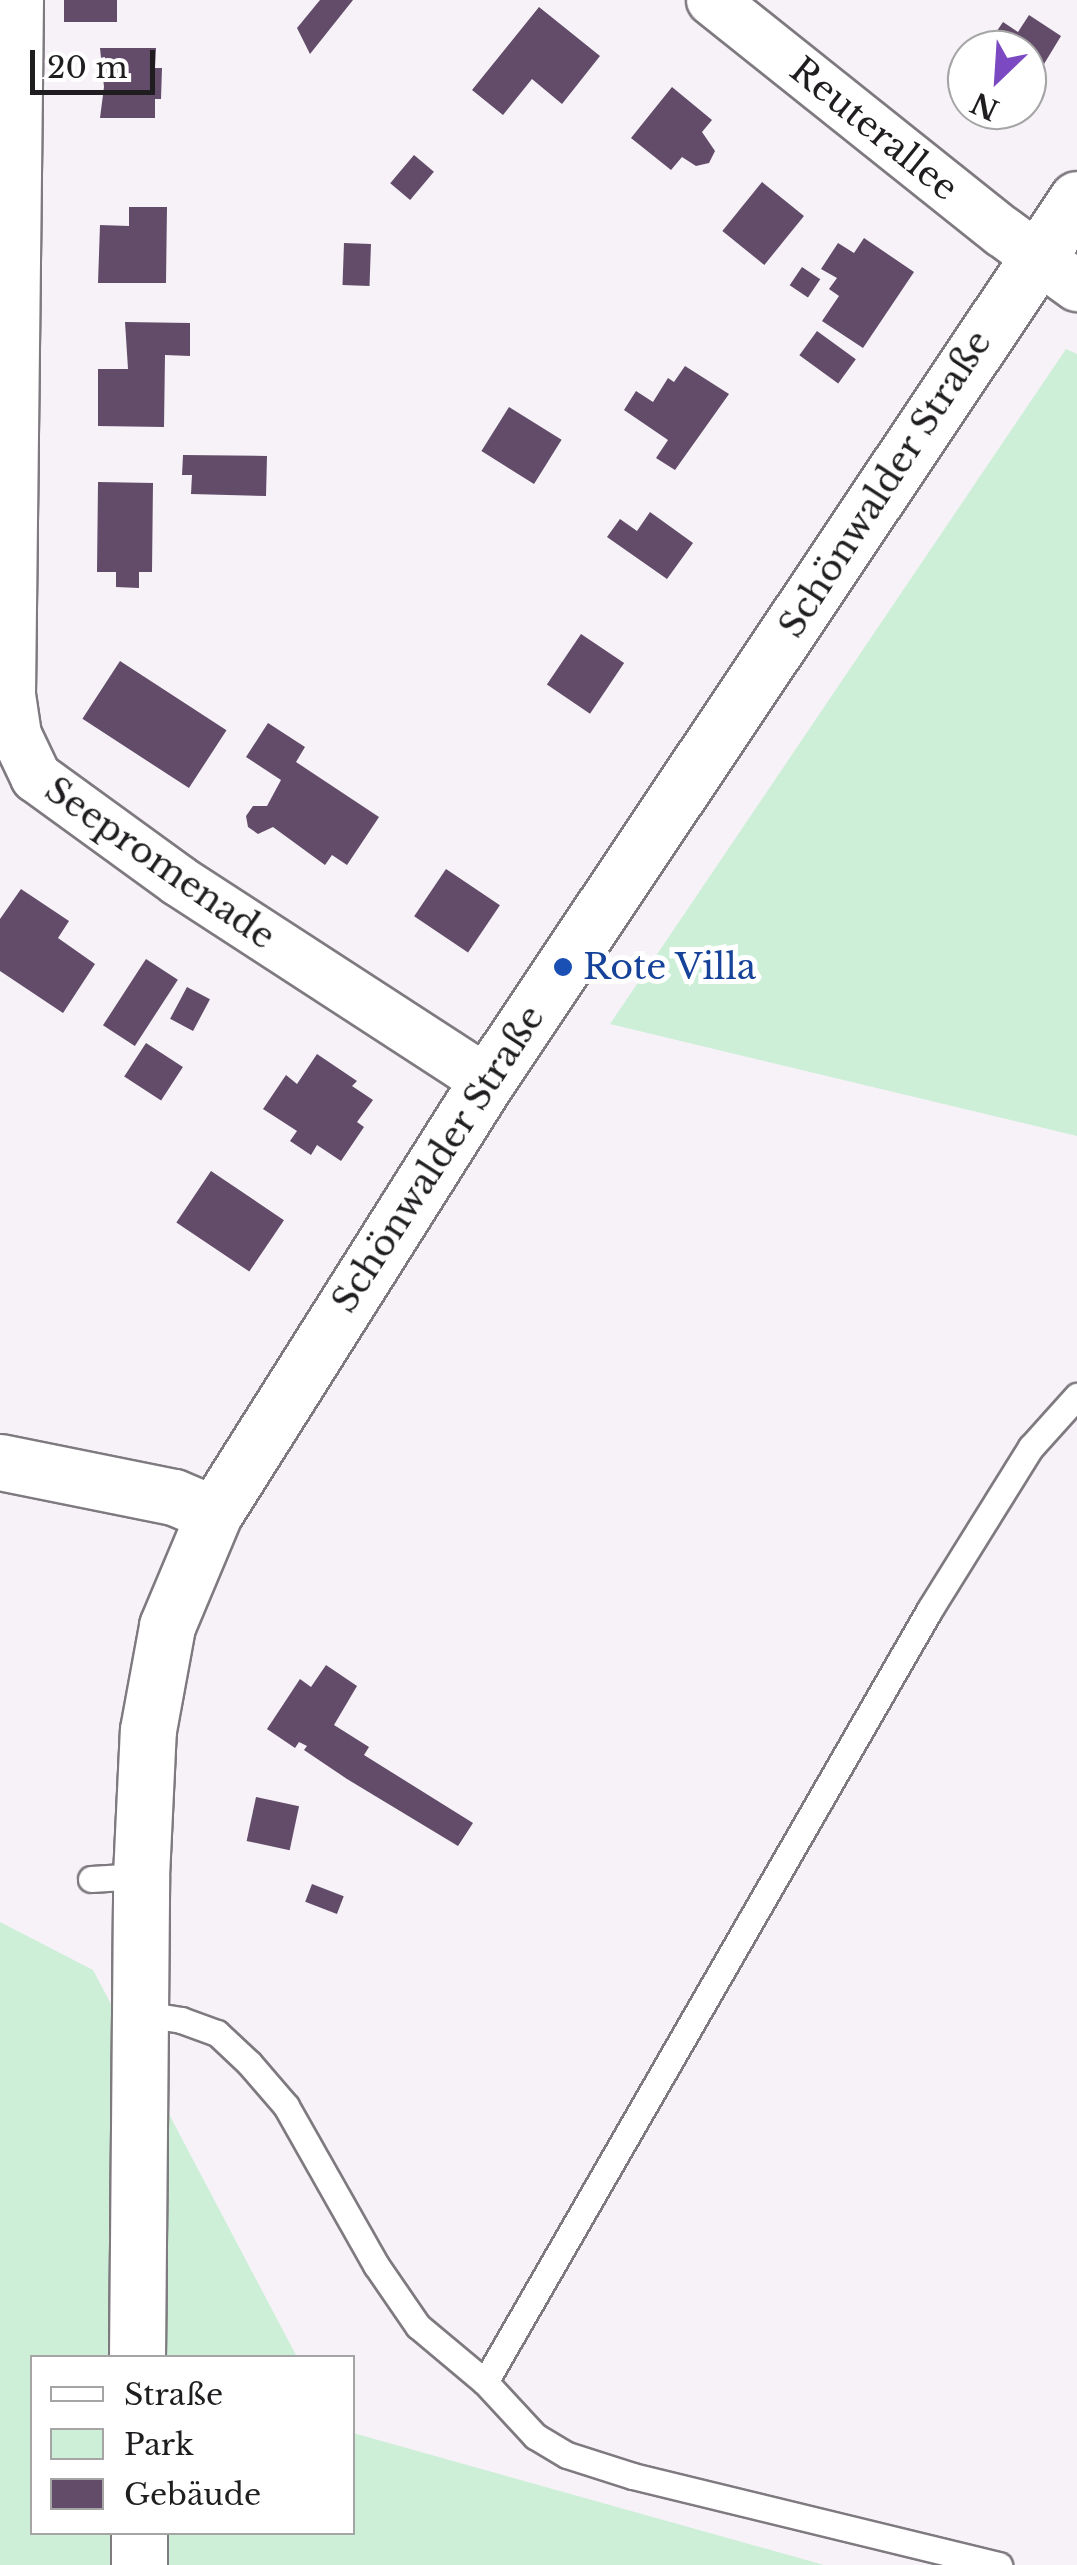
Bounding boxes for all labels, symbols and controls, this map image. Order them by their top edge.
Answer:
scale bar [35,30,160,92]
north arrow [947,30,1047,130]
text: 20 m [47,49,128,86]
street label: Reuterallee [782,49,966,209]
text: N [966,84,1004,127]
street label: Schönwalder Straße [770,322,1000,646]
street label: Seepromenade [37,768,283,958]
place label: Rote Villa [583,946,758,988]
marker: Rote Villa [552,956,574,978]
street label: Schönwalder Straße [323,997,553,1321]
legend [30,2355,355,2535]
text: Straße [124,2376,223,2413]
text: Park [124,2426,194,2463]
text: Gebäude [124,2476,261,2513]

